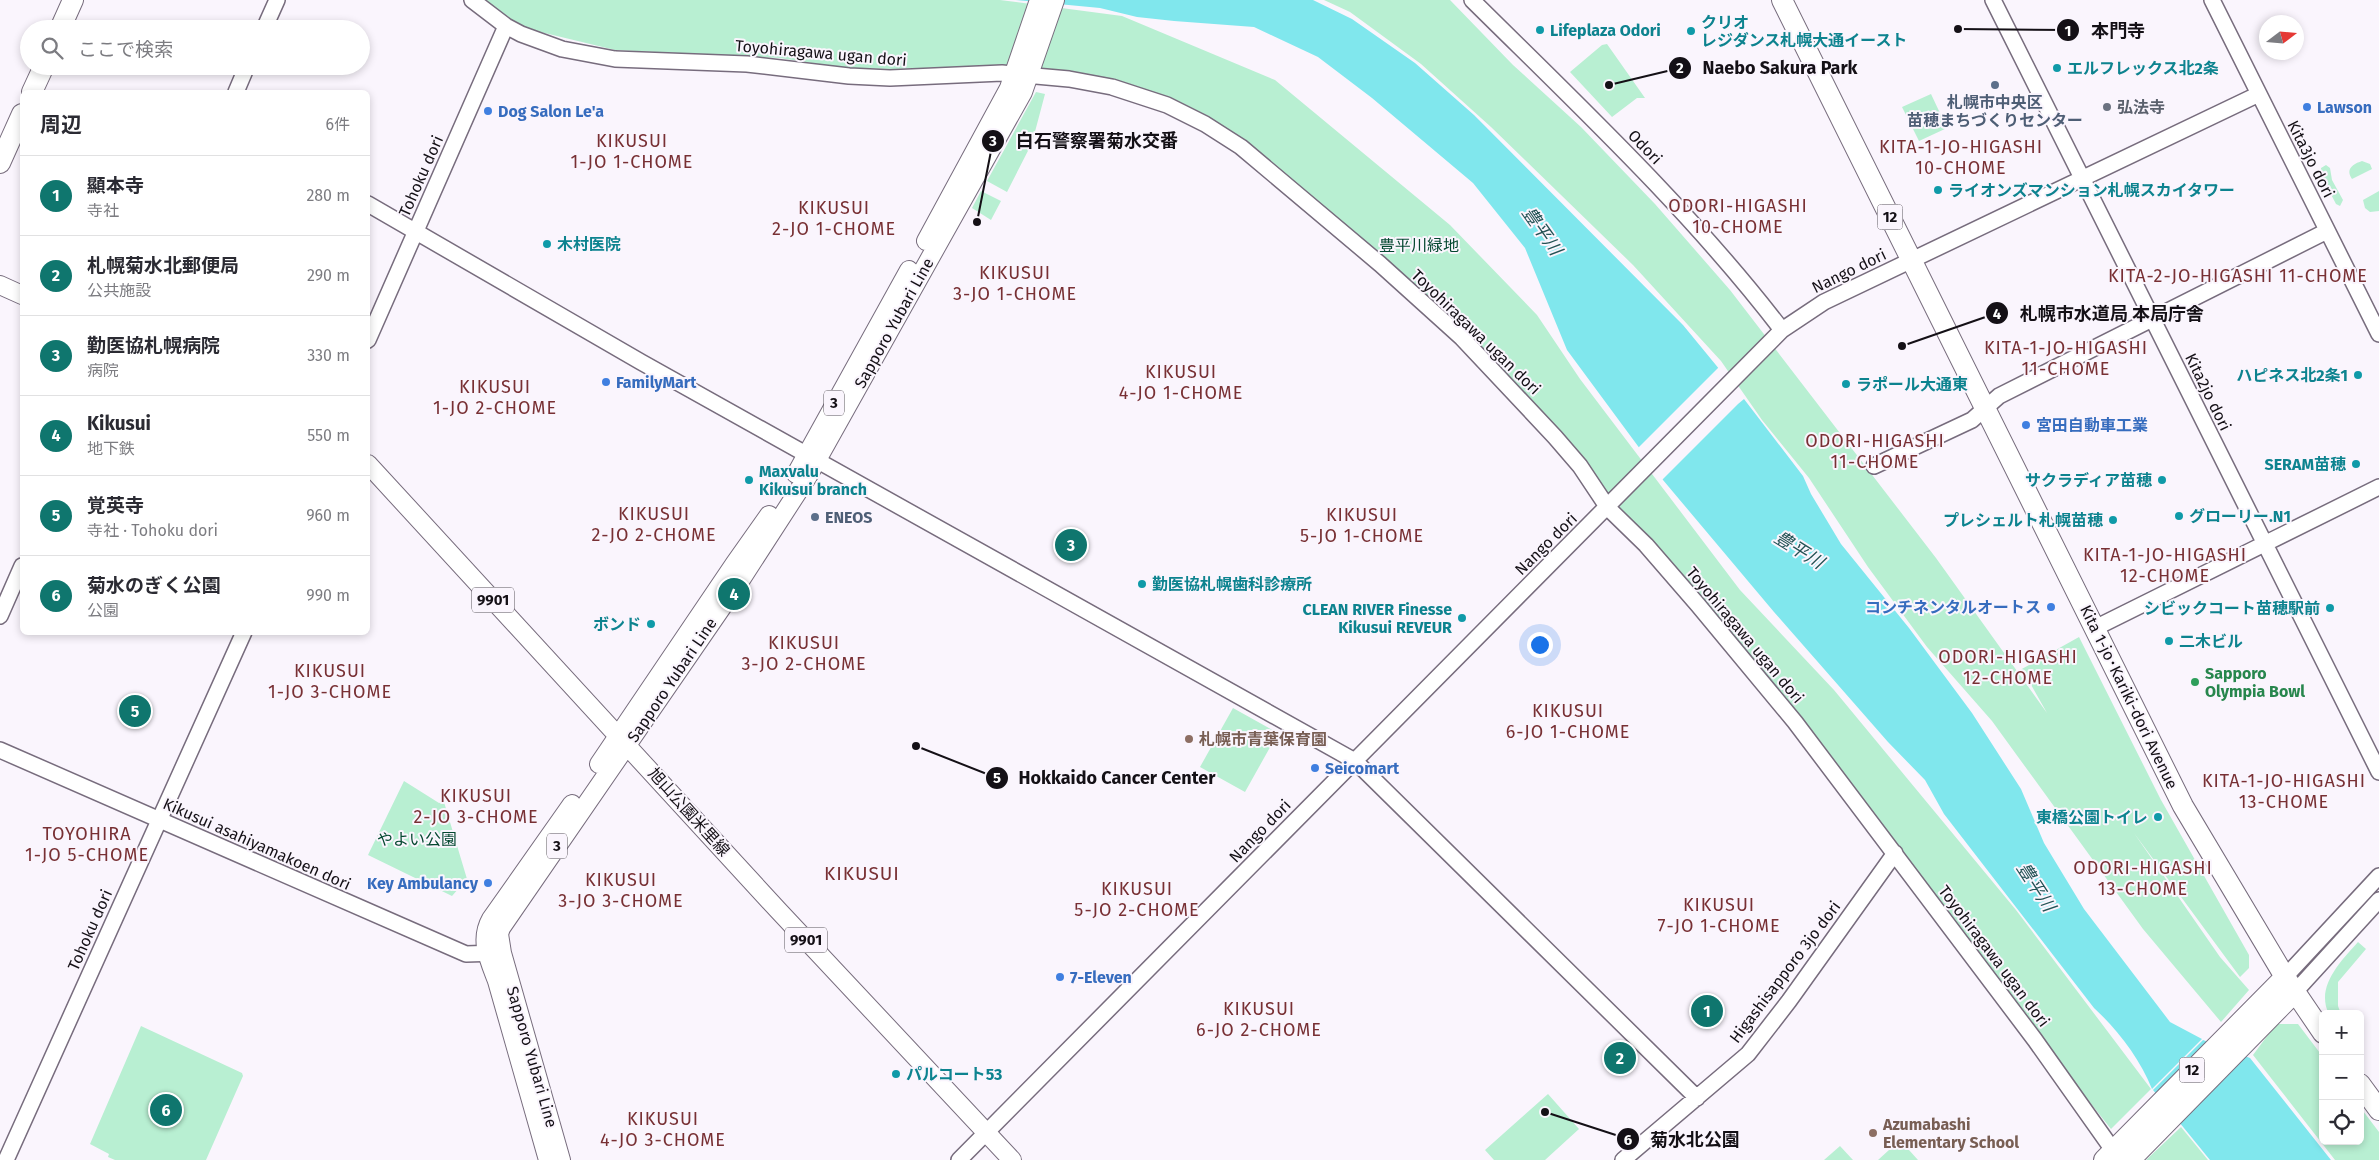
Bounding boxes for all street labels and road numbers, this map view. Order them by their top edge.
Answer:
street label: Toyohiragawa ugan dori [734,36,908,70]
street label: Kita3jo dori [2283,117,2339,201]
street label: Odori [1624,126,1666,168]
street label: Tohoku dori [395,133,447,219]
road number: 12 [1878,204,1902,230]
street label: Nango dori [1809,245,1889,297]
street label: Sapporo Yubari Line [850,255,938,391]
street label: Toyohiragawa ugan dori [1408,265,1544,399]
street label: Kita2jo dori [2181,350,2235,434]
road number: 3 [824,390,844,416]
street label: Nango dori [1511,509,1581,579]
street label: Toyohiragawa ugan dori [1682,563,1808,707]
road number: 9901 [472,588,514,612]
street label: Kita 1-jo･Kariki-dori Avenue [2076,602,2182,792]
street label: Sapporo Yubari Line [623,614,721,746]
street label: 旭山公園米里線 [644,764,734,860]
street label: Kikusui asahiyamakoen dori [160,794,354,894]
street label: Nango dori [1225,796,1295,866]
road number: 3 [547,834,567,858]
street label: Toyohiragawa ugan dori [1935,882,2053,1030]
street label: Tohoku dori [64,887,116,973]
street label: Higashisapporo 3jo dori [1725,897,1845,1047]
road number: 9901 [785,928,827,952]
street label: Sapporo Yubari Line [503,984,561,1130]
road number: 12 [2180,1058,2204,1082]

